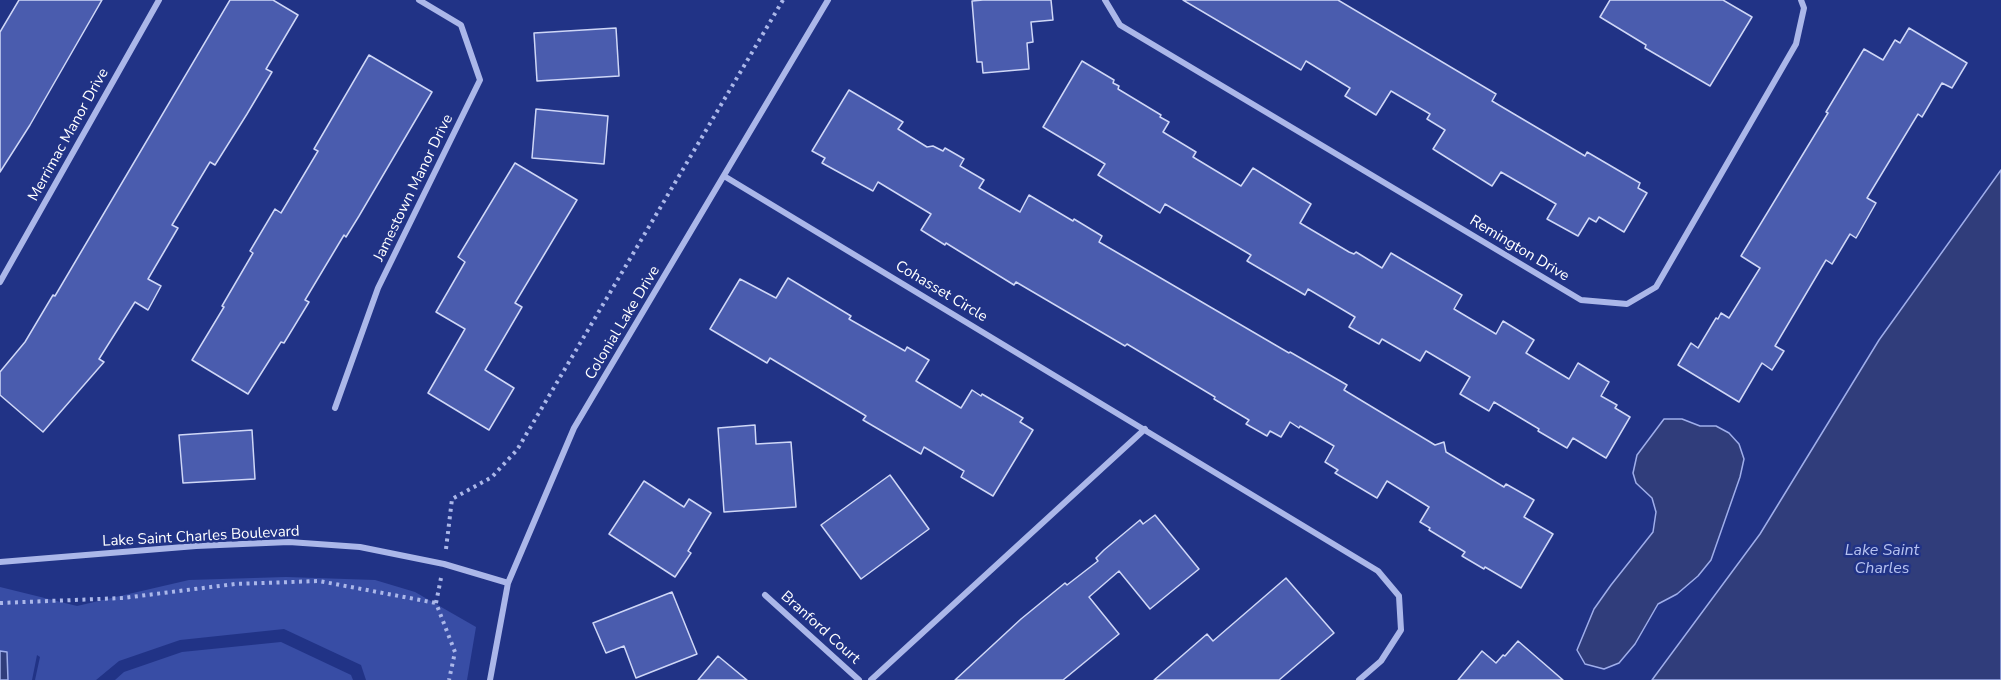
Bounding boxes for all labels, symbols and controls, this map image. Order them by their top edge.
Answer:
street label: Merrimac Manor Drive [25,65,113,205]
street label: Jamestown Manor Drive [370,111,458,265]
street label: Remington Drive [1466,212,1572,286]
street label: Cohasset Circle [892,257,990,327]
street label: Colonial Lake Drive [582,263,664,383]
street label: Lake Saint Charles Boulevard [102,523,300,551]
water label: Lake Saint Charles [1845,541,1919,579]
street label: Branford Court [777,588,863,668]

